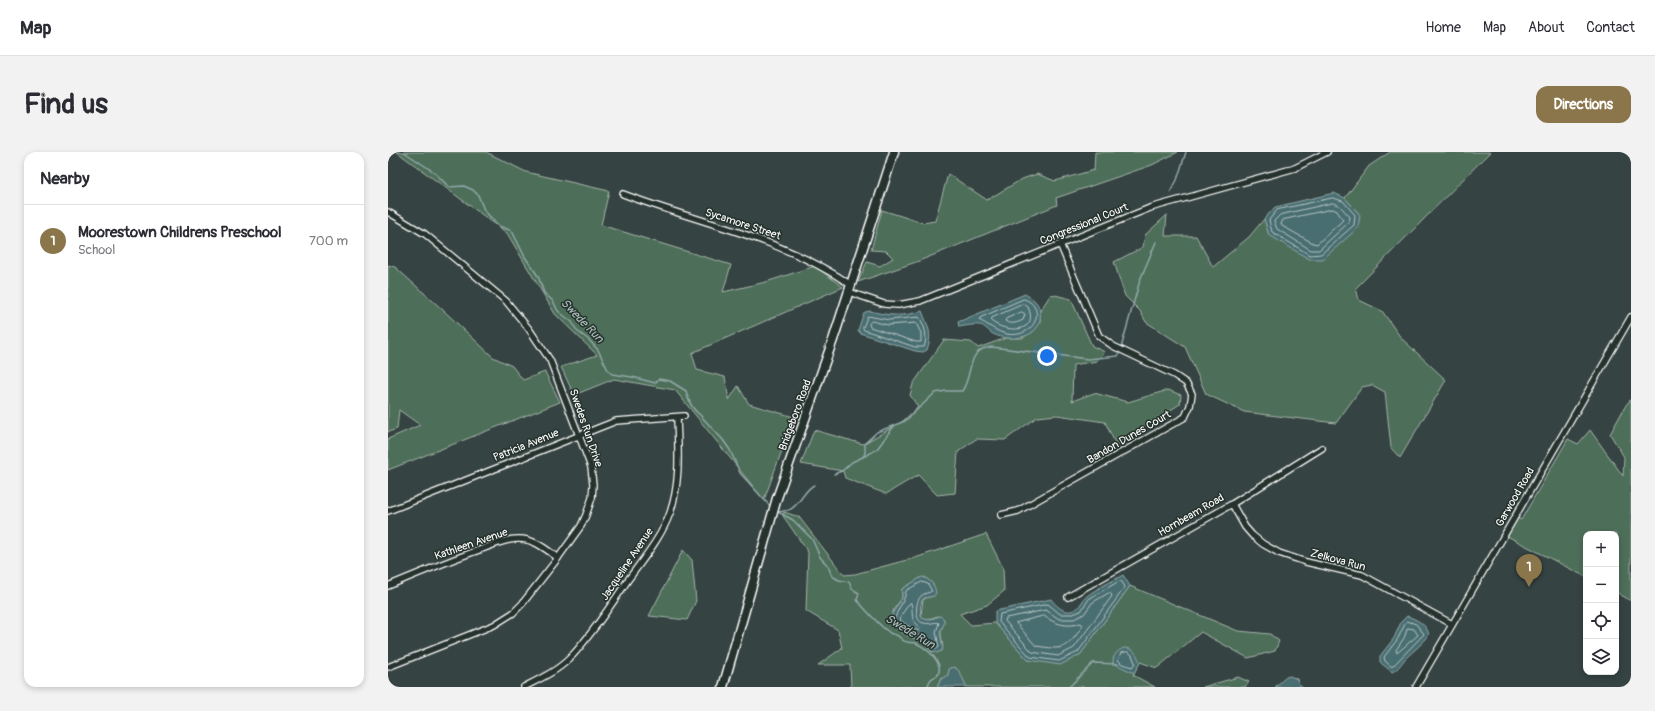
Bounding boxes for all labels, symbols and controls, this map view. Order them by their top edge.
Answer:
text: Map [20,16,51,40]
text: Home [1426,19,1461,36]
text: Map [1483,19,1506,36]
text: About [1528,19,1564,36]
text: Contact [1586,19,1635,36]
button: Directions [1536,86,1631,123]
text: Find us [24,87,108,122]
text: Nearby [40,168,89,189]
street label: Congressional Court [1038,200,1131,248]
street label: Sycamore Street [703,206,783,243]
text: Moorestown Childrens Preschool [78,223,282,242]
text: 1 [50,233,56,249]
text: 700 m [309,233,348,249]
text: School [78,242,115,258]
water label: Swede Run [557,296,607,347]
your location [1037,346,1057,366]
street label: Bridgeboro Road [776,378,814,452]
street label: Swedes Run Drive [567,387,606,469]
street label: Bandon Dunes Court [1085,407,1174,466]
street label: Patricia Avenue [491,426,561,464]
street label: Garwood Road [1493,465,1537,529]
street label: Hornbeam Road [1156,491,1226,539]
street label: Kathleen Avenue [433,525,510,563]
street label: Jacqueline Avenue [598,525,656,603]
map controls [1583,531,1619,675]
button: + [1583,531,1619,567]
street label: Zelkova Run [1309,546,1367,574]
pin: 1 [1516,554,1542,587]
button: − [1583,567,1619,603]
button: locate [1583,603,1619,639]
water label: Swede Run [882,611,939,653]
button: layers [1583,639,1619,675]

